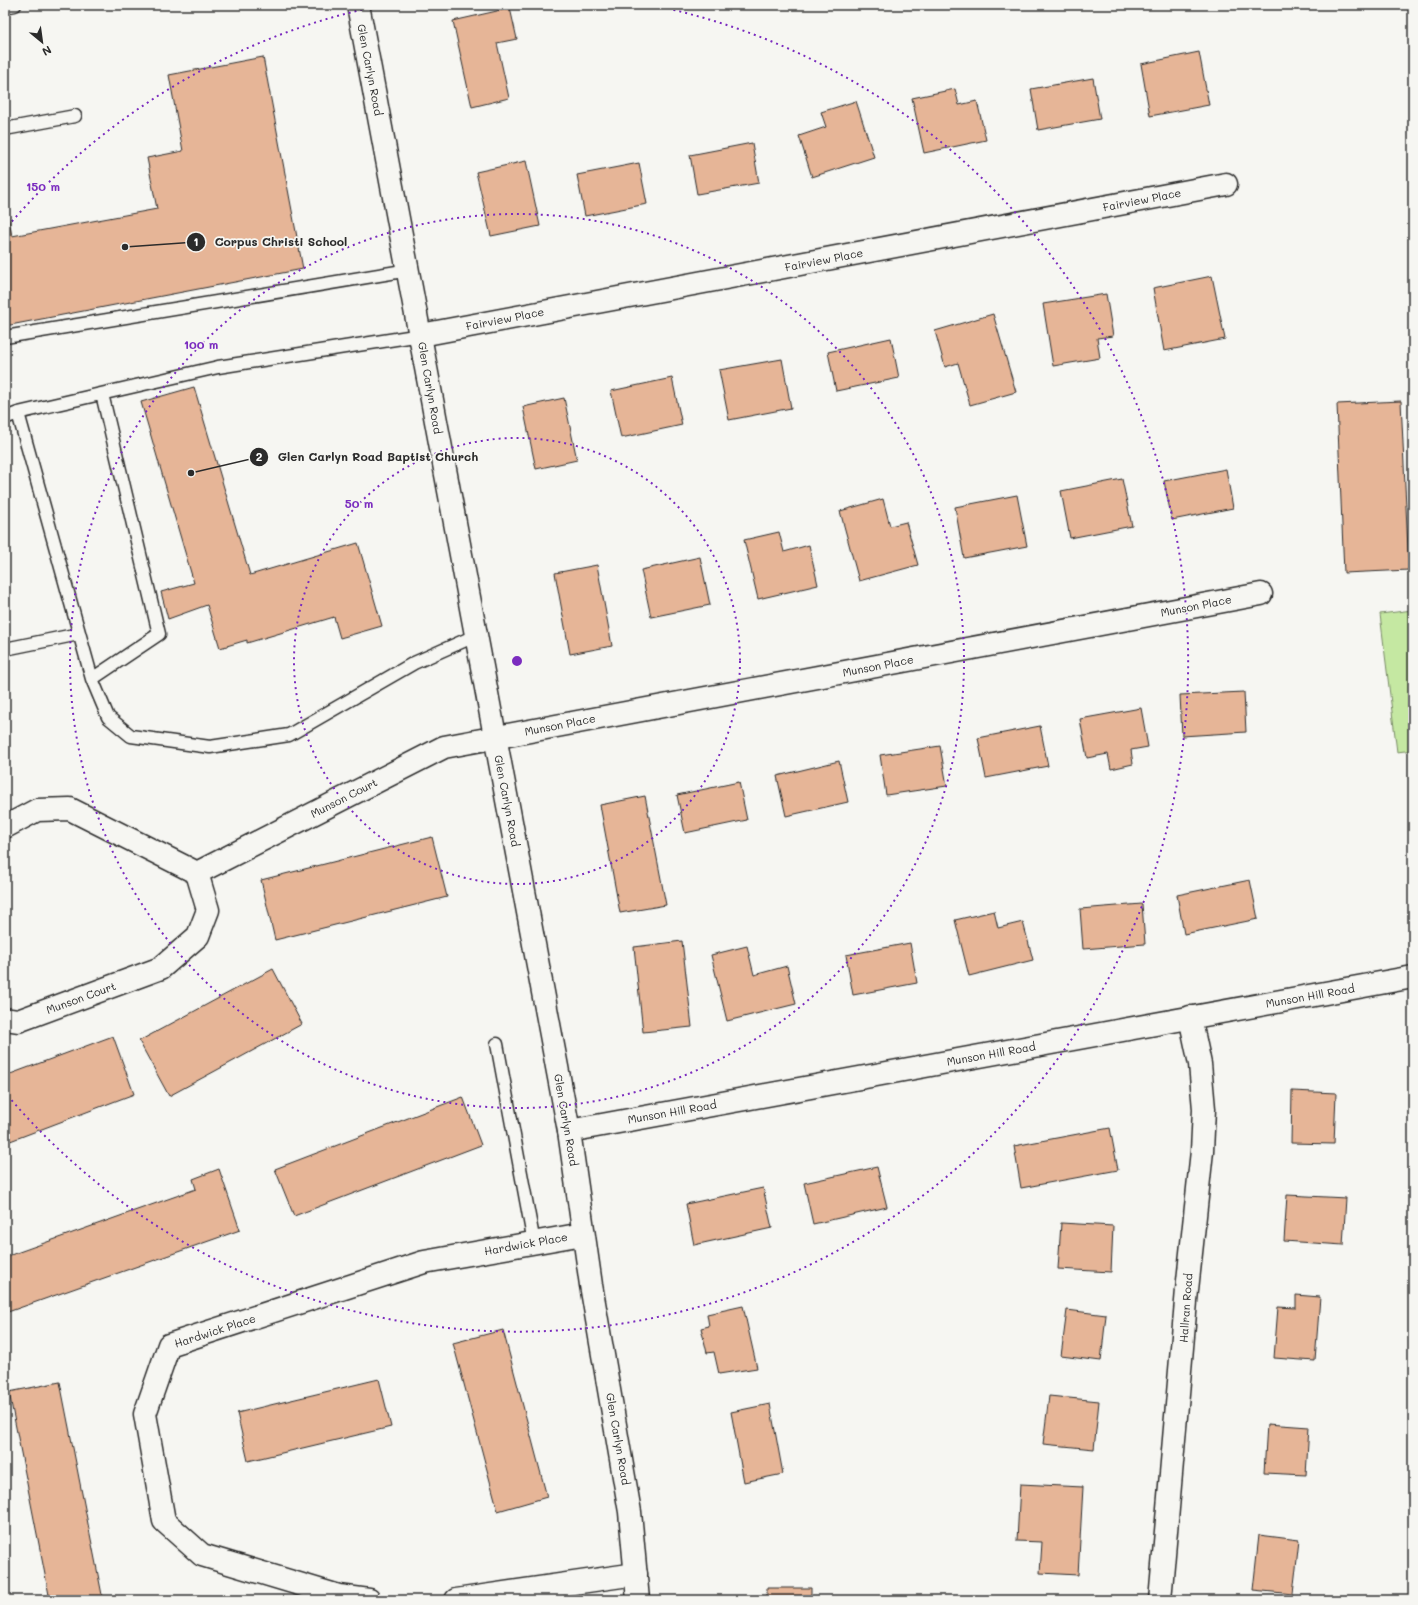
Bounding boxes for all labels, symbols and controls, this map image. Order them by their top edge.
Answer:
north arrow [22,22,62,62]
street label: Glen Carlyn Road [354,23,387,117]
text: N [40,43,54,60]
text: 150 m [26,178,60,194]
street label: Fairview Place [1101,185,1183,214]
callout: Corpus Christi School [186,230,355,254]
text: 1 [193,233,199,249]
text: Corpus Christi School [215,233,347,249]
street label: Fairview Place [783,245,865,274]
street label: Fairview Place [464,304,546,333]
text: 100 m [184,336,218,352]
street label: Glen Carlyn Road [415,341,446,435]
callout: Glen Carlyn Road Baptist Church [249,445,486,469]
text: 2 [256,448,263,464]
text: Glen Carlyn Road Baptist Church [278,448,478,464]
text: 50 m [345,495,373,511]
street label: Munson Place [1159,591,1233,620]
street label: Munson Place [841,651,915,680]
centre of rings [510,654,524,668]
street label: Munson Place [523,710,597,739]
street label: Glen Carlyn Road [491,754,524,848]
street label: Munson Court [308,774,380,821]
street label: Munson Court [44,978,118,1017]
street label: Munson Hill Road [1264,980,1356,1011]
street label: Munson Hill Road [945,1038,1037,1069]
street label: Glen Carlyn Road [551,1073,582,1167]
street label: Munson Hill Road [626,1096,718,1127]
street label: Hardwick Place [483,1229,569,1258]
street label: Hallran Road [1176,1273,1195,1343]
street label: Hardwick Place [172,1310,258,1351]
street label: Glen Carlyn Road [603,1392,634,1486]

